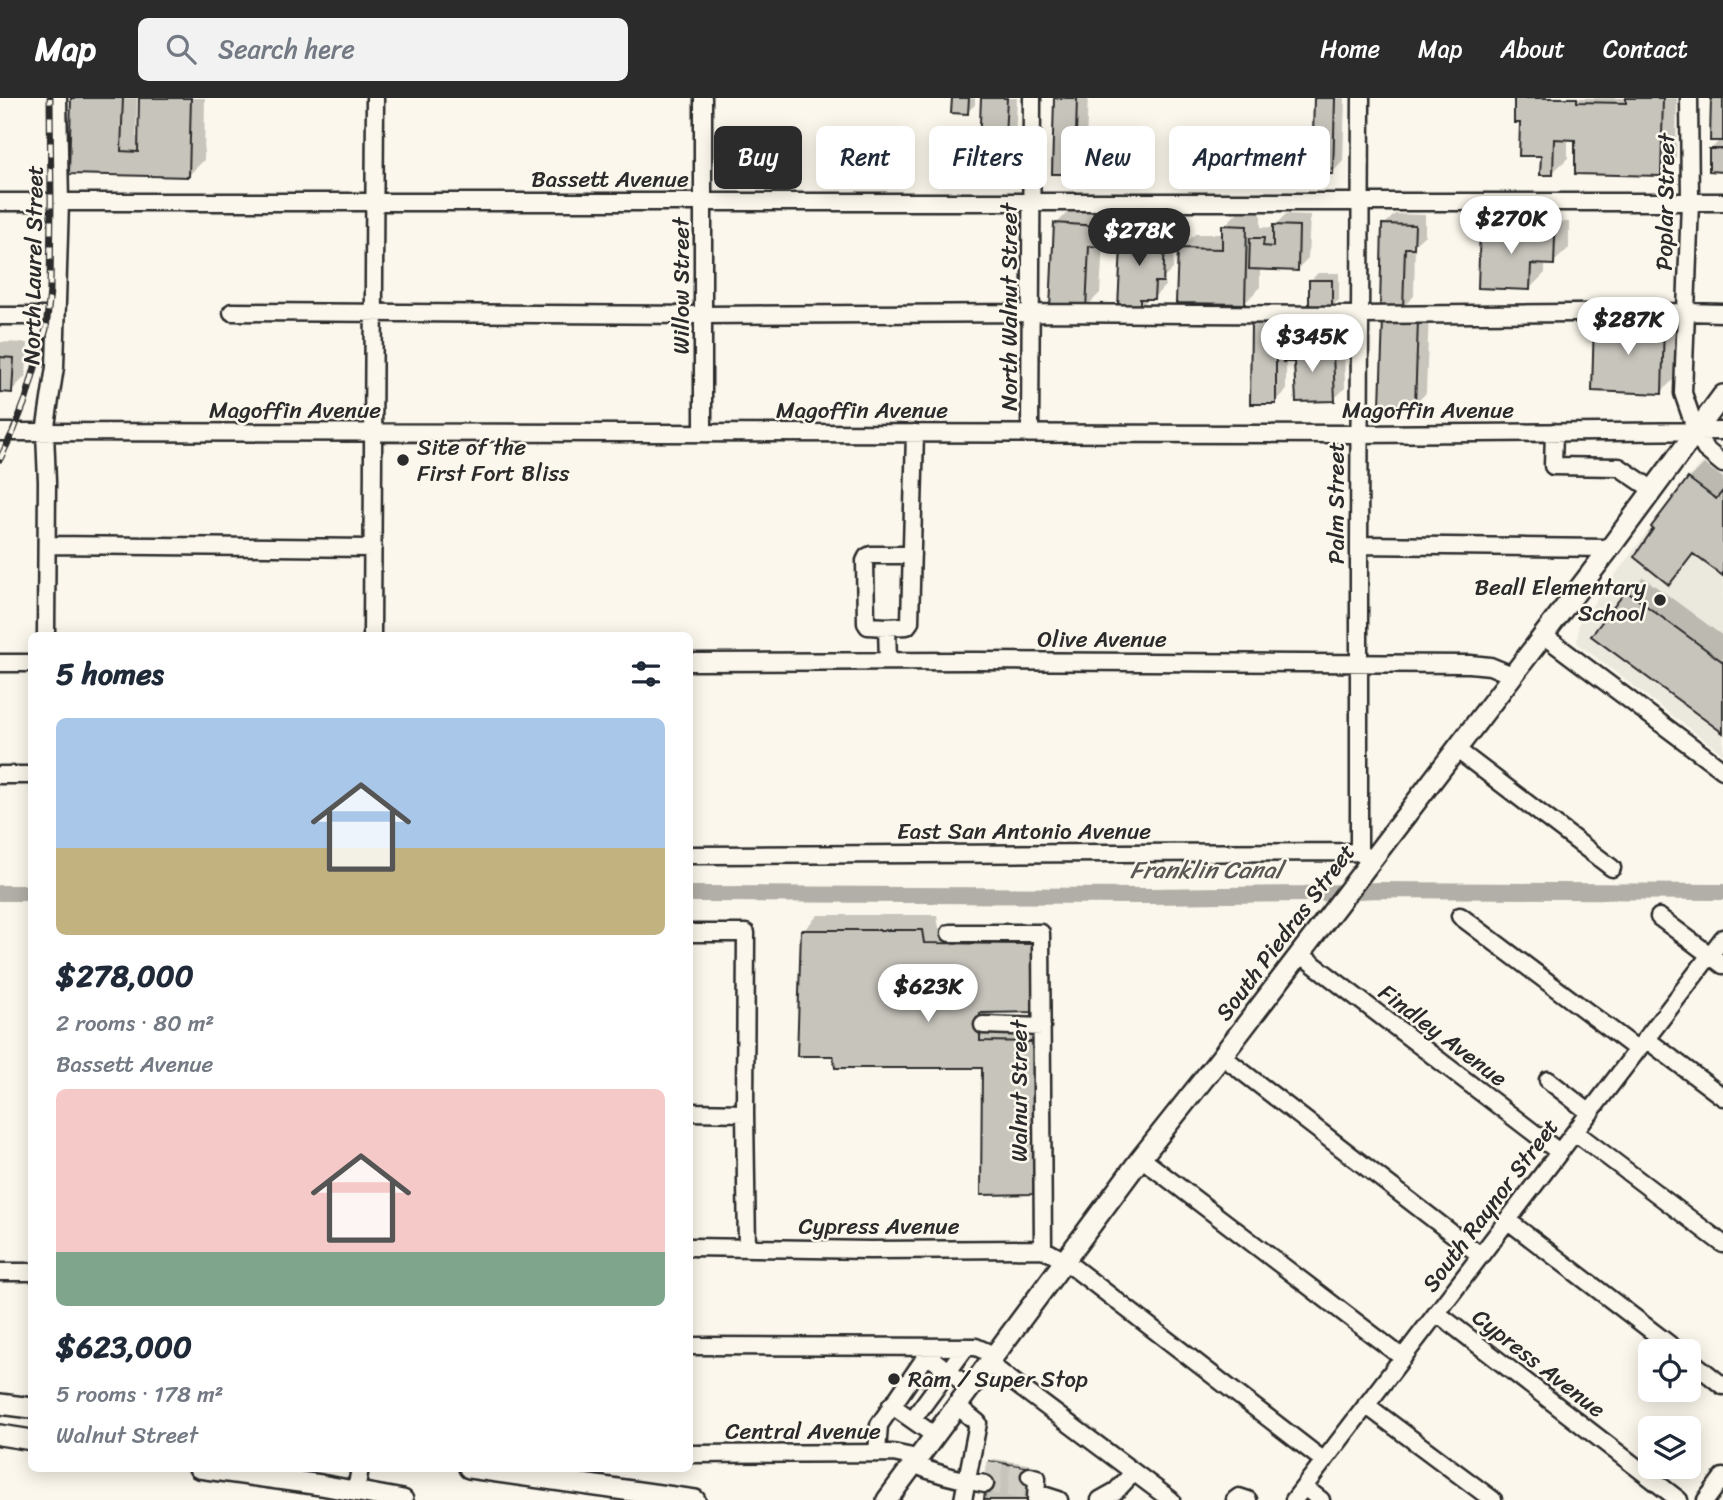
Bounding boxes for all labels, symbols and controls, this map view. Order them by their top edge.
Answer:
search box [138,18,628,81]
text: Map [35,20,96,78]
text: Search here [218,26,355,72]
text: Home [1320,28,1380,70]
text: Map [1418,28,1462,70]
text: About [1500,28,1565,70]
text: Contact [1603,28,1688,70]
icon: search [162,30,200,68]
chip: Buy [714,126,802,189]
chip: Rent [816,126,915,189]
chip: Filters [929,126,1047,189]
chip: New [1061,126,1155,189]
chip: Apartment [1169,126,1330,189]
street label: Poplar Street [1644,131,1687,271]
street label: Bassett Avenue [531,159,689,200]
street label: North Laurel Street [11,165,56,365]
pin: $270K [1462,197,1560,256]
text: $270K [1476,198,1546,239]
street label: North Walnut Street [989,201,1030,411]
pin: $278K [1090,208,1188,268]
text: $278K [1104,210,1174,251]
street label: Willow Street [661,216,702,354]
pin: $287K [1579,298,1677,357]
text: $287K [1593,299,1663,340]
pin: $345K [1263,314,1361,374]
text: $345K [1277,316,1347,357]
street label: Magoffin Avenue [209,390,381,431]
street label: Magoffin Avenue [776,390,948,431]
street label: Magoffin Avenue [1342,390,1514,431]
place label: Site of the First Fort Bliss [417,427,570,494]
street label: Palm Street [1316,442,1357,564]
marker: Site of the First Fort Bliss [395,452,411,468]
place label: Beall Elementary School [1475,567,1646,634]
marker: Beall Elementary School [1652,592,1668,608]
street label: Olive Avenue [1037,619,1167,660]
text: 5 homes [56,647,164,701]
icon: filters [627,655,665,693]
icon: home [298,764,424,890]
street label: East San Antonio Avenue [897,811,1151,852]
street label: South Piedras Street [1205,835,1366,1030]
water label: Franklin Canal [1130,849,1287,891]
text: $278,000 [56,949,194,1003]
pin: $623K [879,964,977,1024]
text: $623K [894,966,962,1007]
street label: Findley Avenue [1369,973,1516,1098]
text: 2 rooms · 80 m² [56,1003,214,1044]
street label: Walnut Street [999,1018,1040,1162]
text: Bassett Avenue [56,1044,213,1085]
street label: South Raynor Street [1411,1109,1570,1301]
icon: home [298,1135,424,1261]
street label: Cypress Avenue [799,1206,960,1247]
street label: Cypress Avenue [1463,1298,1615,1429]
text: $623,000 [56,1320,192,1374]
map controls [1638,1339,1701,1479]
button: locate [1638,1339,1701,1402]
place label: Ram / Super Stop [908,1359,1088,1400]
marker: Ram / Super Stop [886,1371,902,1387]
text: 5 rooms · 178 m² [56,1374,224,1415]
street label: Central Avenue [725,1411,881,1452]
text: Walnut Street [56,1415,198,1456]
button: layers [1638,1416,1701,1479]

